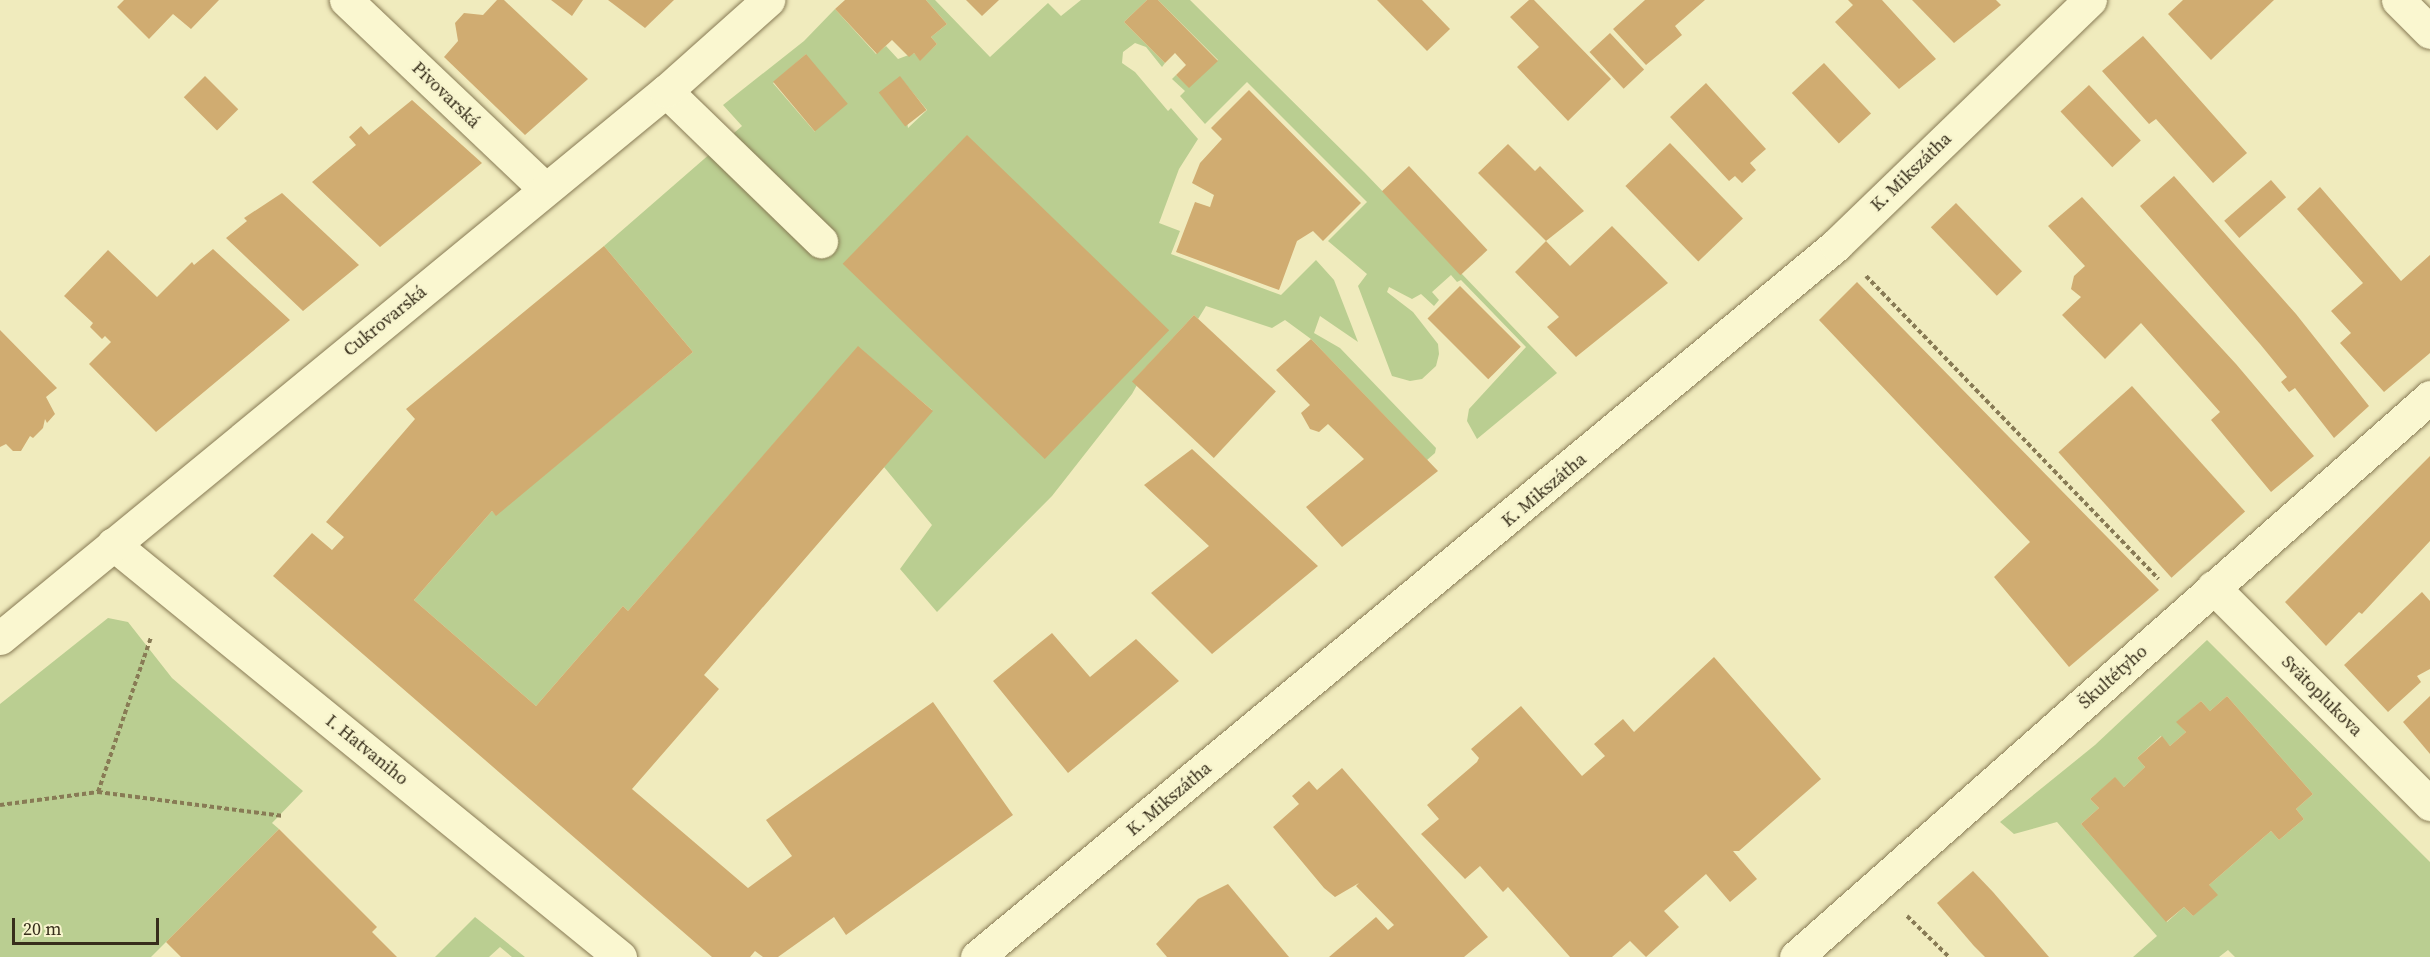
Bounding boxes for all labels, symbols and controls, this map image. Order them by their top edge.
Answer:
street label: Pivovarská [407,57,485,133]
street label: K. Mikszátha [1866,128,1956,216]
street label: Cukrovarská [339,281,431,361]
street label: K. Mikszátha [1497,448,1591,532]
street label: Škultétyho [2074,640,2152,714]
street label: Svätoplukova [2277,651,2367,741]
street label: I. Hatvaniho [321,710,413,790]
street label: K. Mikszátha [1122,757,1216,841]
scale bar [15,906,162,944]
text: 20 m [23,916,61,941]

